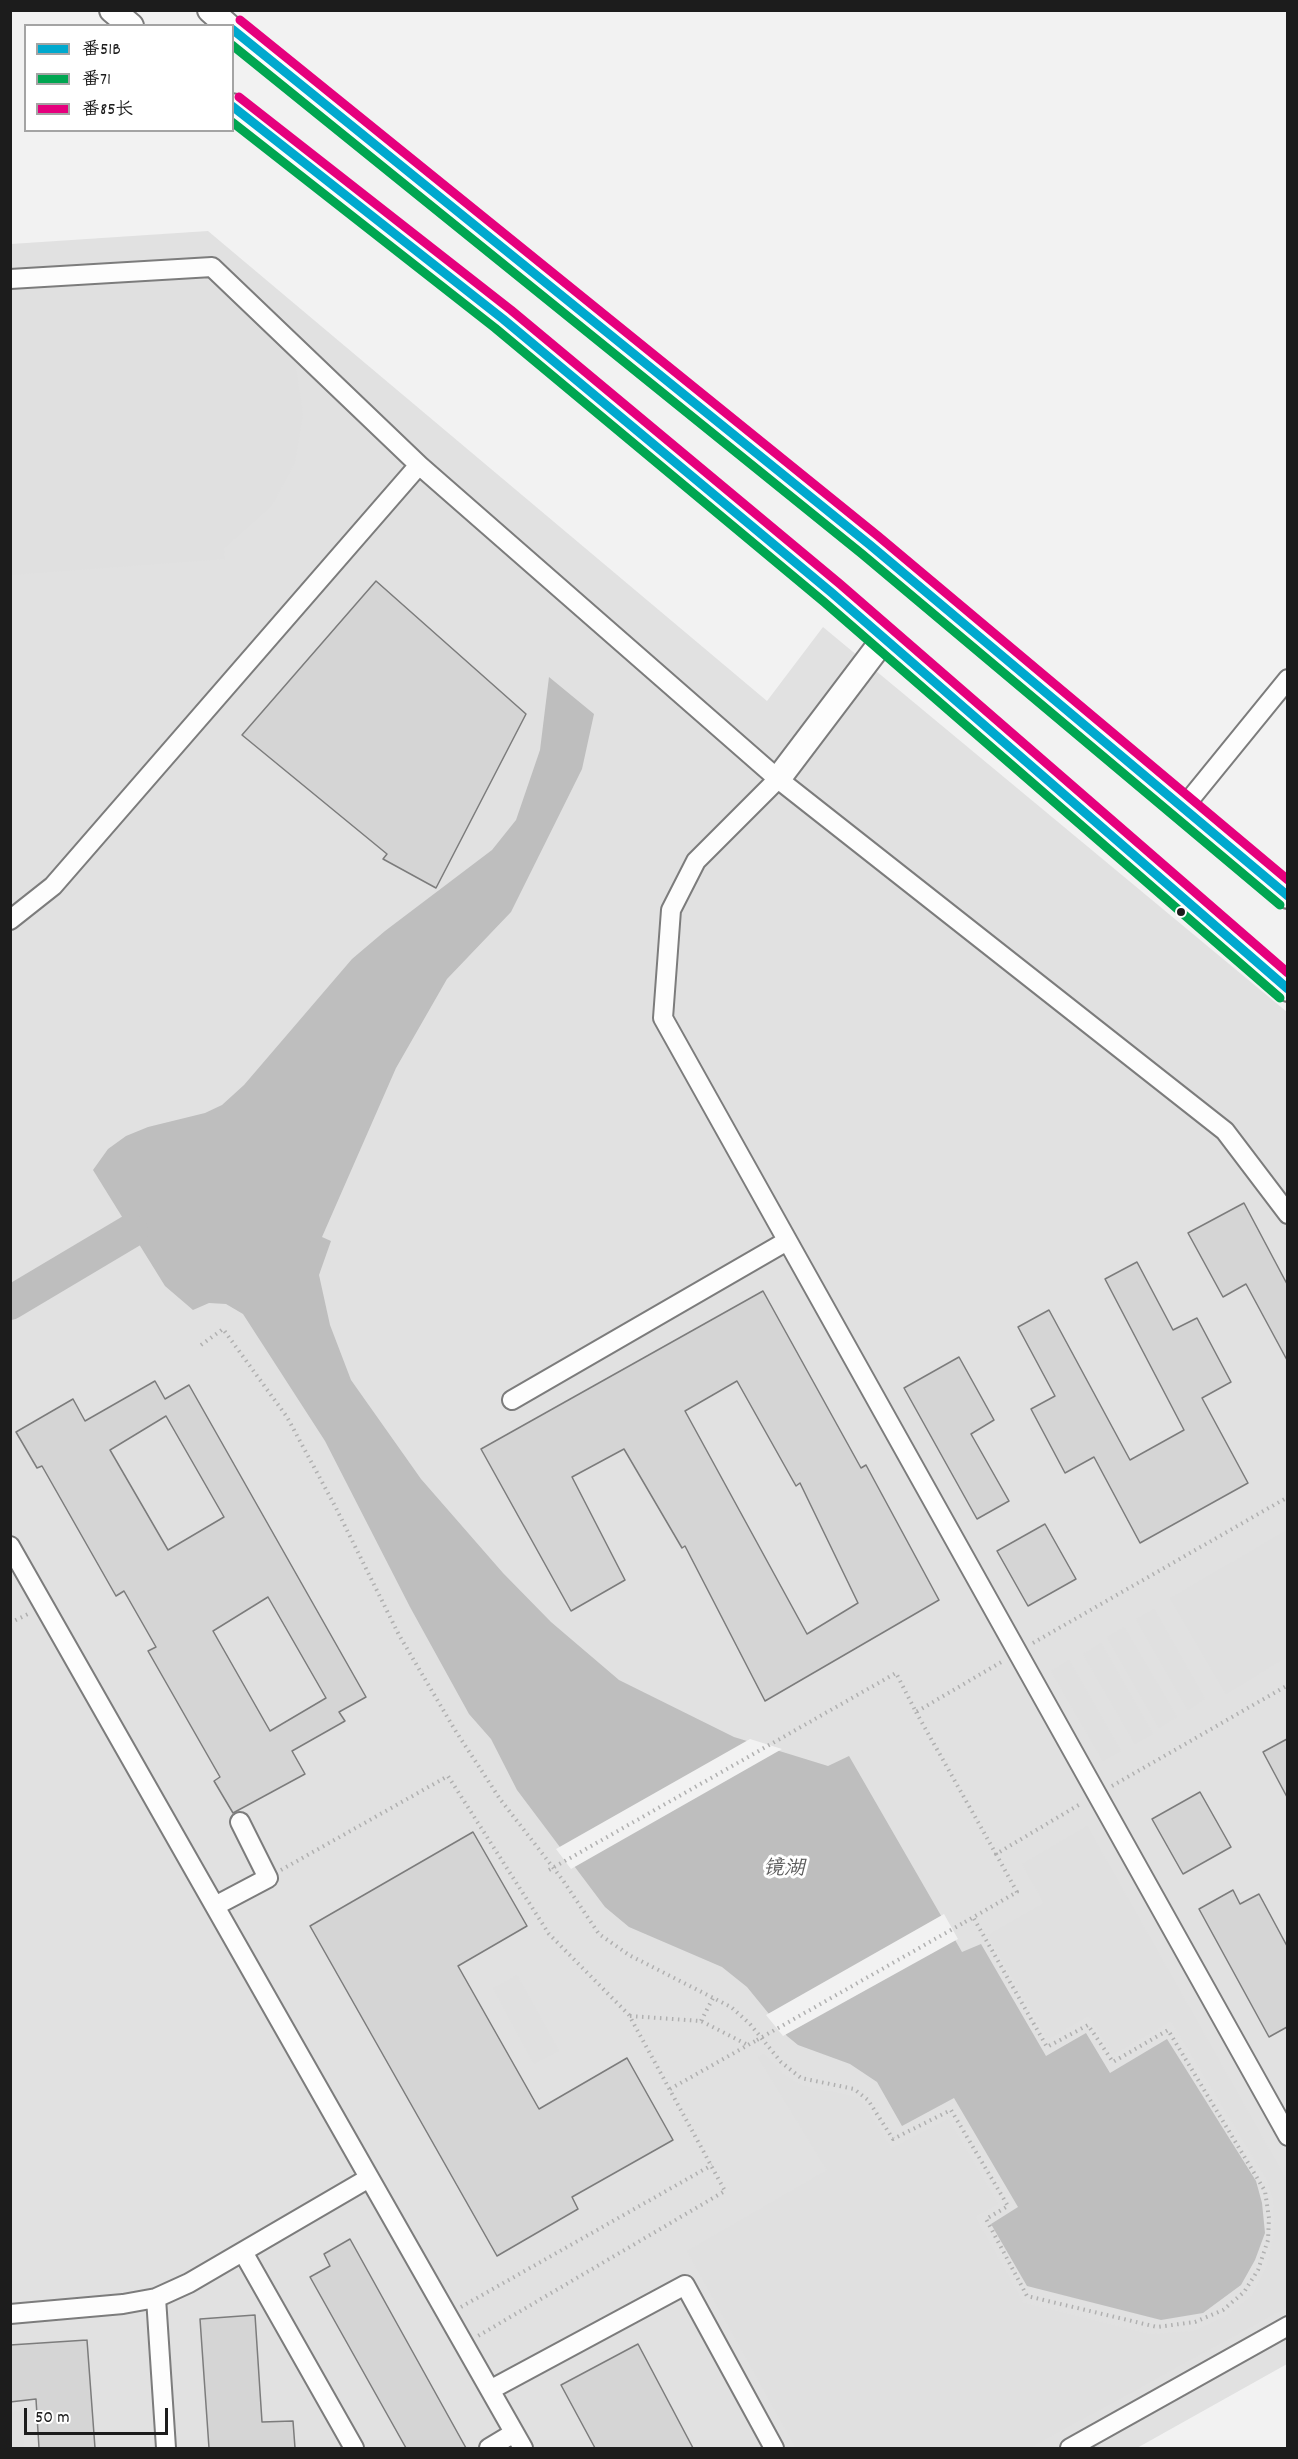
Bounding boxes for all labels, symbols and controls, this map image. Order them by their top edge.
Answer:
legend [24,24,234,132]
text: 番51B [82,38,121,63]
text: 番71 [82,68,111,93]
text: 番85长 [82,98,134,123]
unlabelled marker [1175,906,1187,918]
water label: 镜湖 [763,1858,805,1884]
scale bar [27,2396,171,2434]
text: 50 m [35,2406,70,2431]

